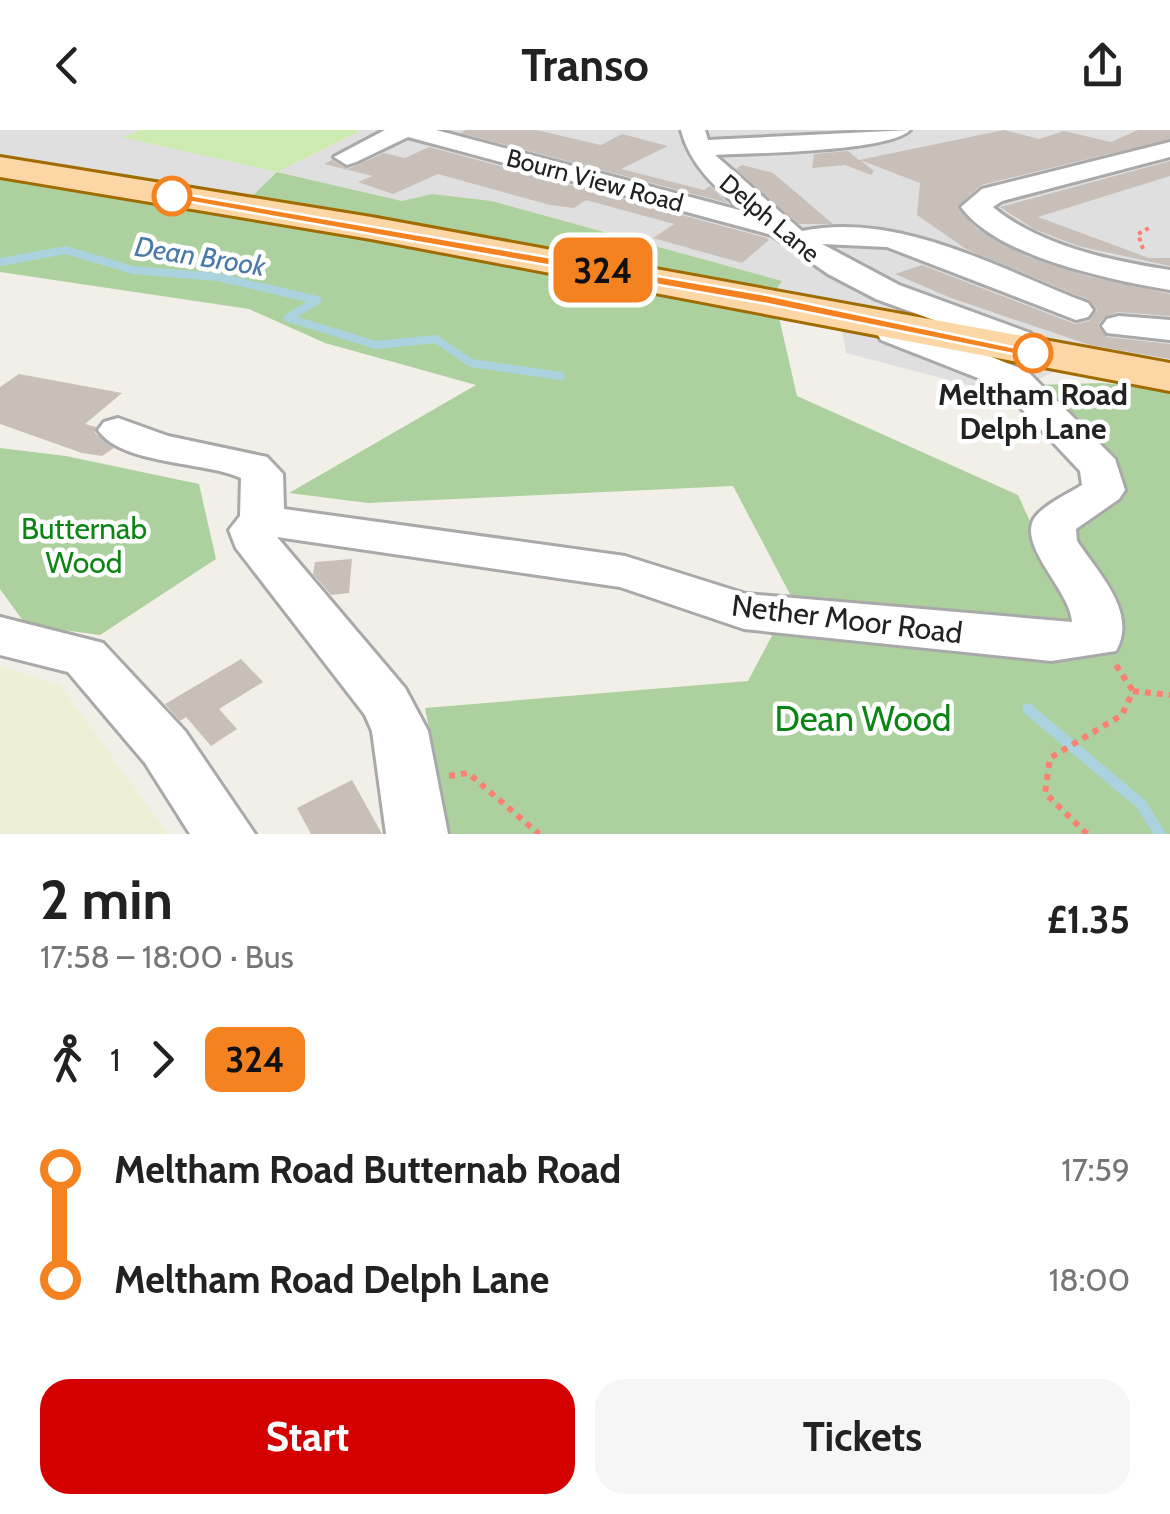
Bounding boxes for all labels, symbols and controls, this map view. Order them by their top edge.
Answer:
icon: back [40,38,95,93]
text: Transo [521,38,649,92]
icon: share [1075,38,1130,93]
street label: Bourn View Road [503,142,687,218]
street label: Delph Lane [714,168,826,269]
unlabelled marker [153,177,191,215]
water label: Dean Brook [132,229,269,283]
line badge: 324 [546,238,660,302]
text: 324 [573,249,633,292]
marker: Meltham Road Delph Lane [1014,334,1052,372]
place label: Meltham Road Delph Lane [938,376,1128,447]
park label: Butternab Wood [21,510,147,581]
street label: Nether Moor Road [729,586,965,652]
park label: Dean Wood [774,697,952,740]
text: 2 min [40,866,173,933]
text: £1.35 [1047,896,1130,943]
text: 17:58 – 18:00 · Bus [40,937,294,976]
icon: walk [40,1032,95,1087]
icon: forward [135,1032,190,1087]
text: 324 [225,1038,285,1081]
text: 1 [110,1040,120,1079]
text: Meltham Road Butternab Road [114,1146,621,1193]
text: 17:59 [1061,1150,1130,1189]
text: Meltham Road Delph Lane [114,1256,549,1303]
text: 18:00 [1049,1260,1130,1299]
button: Start [40,1379,575,1494]
button: Tickets [595,1379,1130,1494]

